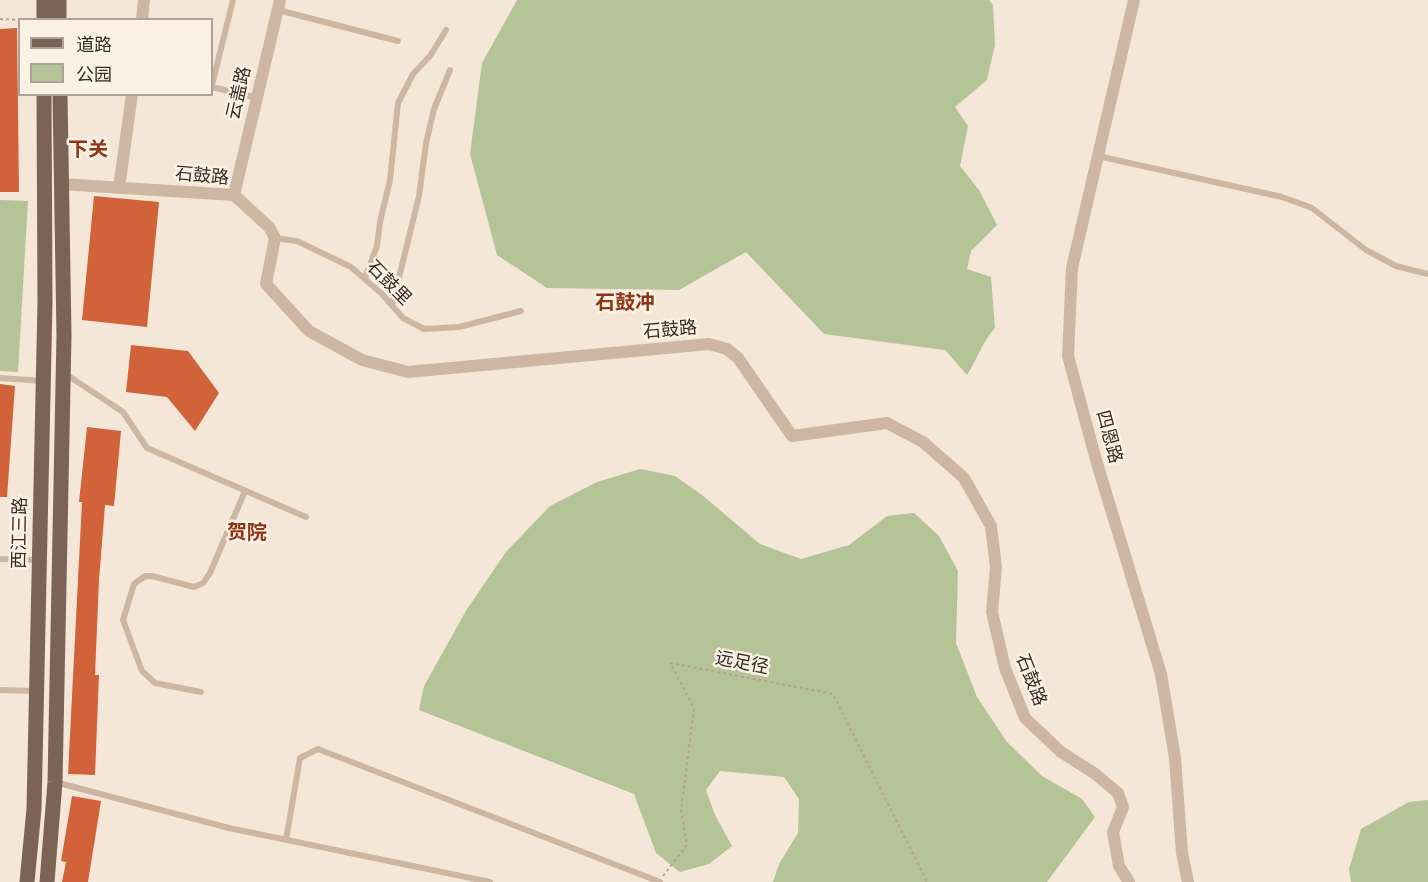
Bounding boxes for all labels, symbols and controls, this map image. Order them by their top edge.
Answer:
legend [18,18,213,96]
text: 道路 [76,33,112,56]
text: 公园 [76,63,112,86]
street label: 云盖路 [222,64,256,122]
district label: 下关 [68,138,108,162]
street label: 石鼓路 [174,163,230,189]
street label: 石鼓里 [362,256,416,310]
district label: 石鼓冲 [595,291,655,315]
street label: 石鼓路 [642,317,698,343]
street label: 四恩路 [1092,408,1126,466]
street label: 西江三路 [9,497,31,569]
district label: 贺院 [227,521,267,545]
street label: 远足径 [713,647,771,679]
street label: 石鼓路 [1011,651,1051,709]

